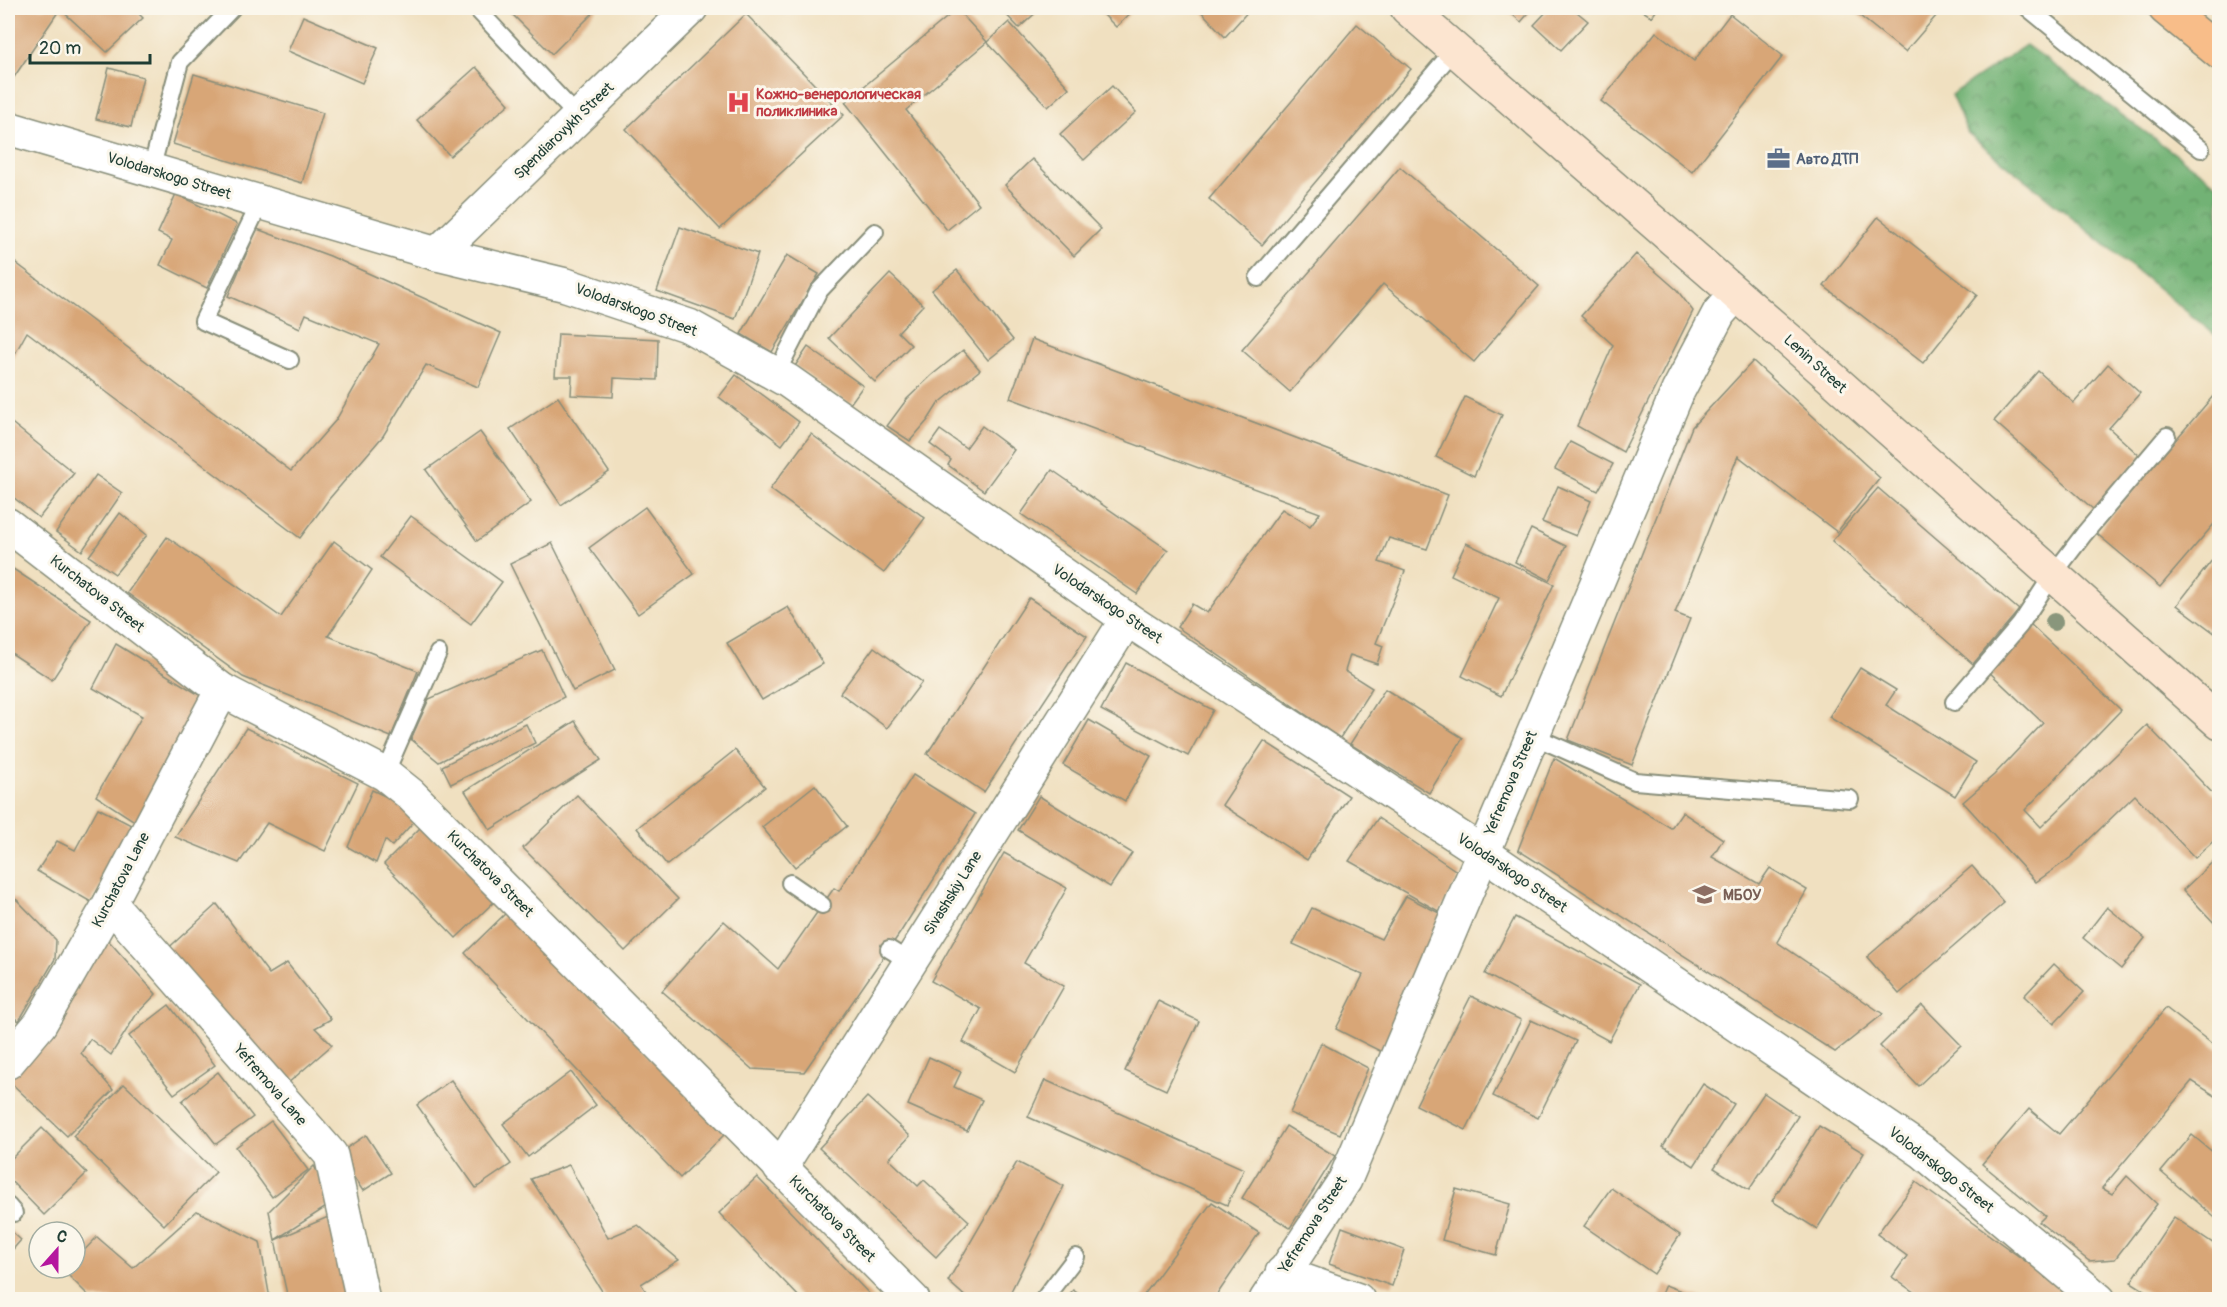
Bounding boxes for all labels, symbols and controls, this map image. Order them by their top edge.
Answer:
scale bar [30,27,150,65]
text: 20 m [39,37,81,60]
street label: Spendiarovykh Street [510,78,619,184]
place label: Кожно-венерологическая поликлиника [756,85,921,121]
hospital icon: Кожно-венерологическая поликлиника [725,90,751,116]
office icon: Авто ДТП [1765,146,1791,172]
street label: Volodarskogo Street [105,148,234,204]
place label: Авто ДТП [1796,150,1858,169]
street label: Volodarskogo Street [572,279,701,341]
street label: Lenin Street [1779,331,1851,398]
street label: Kurchatova Street [46,551,149,637]
street label: Volodarskogo Street [1048,560,1167,648]
street label: Yefremova Street [1480,727,1542,839]
street label: Kurchatova Street [443,827,538,922]
street label: Kurchatova Lane [88,829,154,931]
street label: Volodarskogo Street [1453,829,1572,917]
street label: Sivashskiy Lane [920,847,987,939]
school or university icon: МБОУ [1692,882,1718,908]
place label: МБОУ [1723,886,1761,905]
street label: Yefremova Lane [229,1039,311,1130]
street label: Volodarskogo Street [1884,1123,1998,1218]
street label: Kurchatova Street [785,1172,880,1267]
street label: Yefremova Street [1274,1172,1352,1278]
north arrow [27,1220,87,1280]
text: С [54,1226,70,1248]

